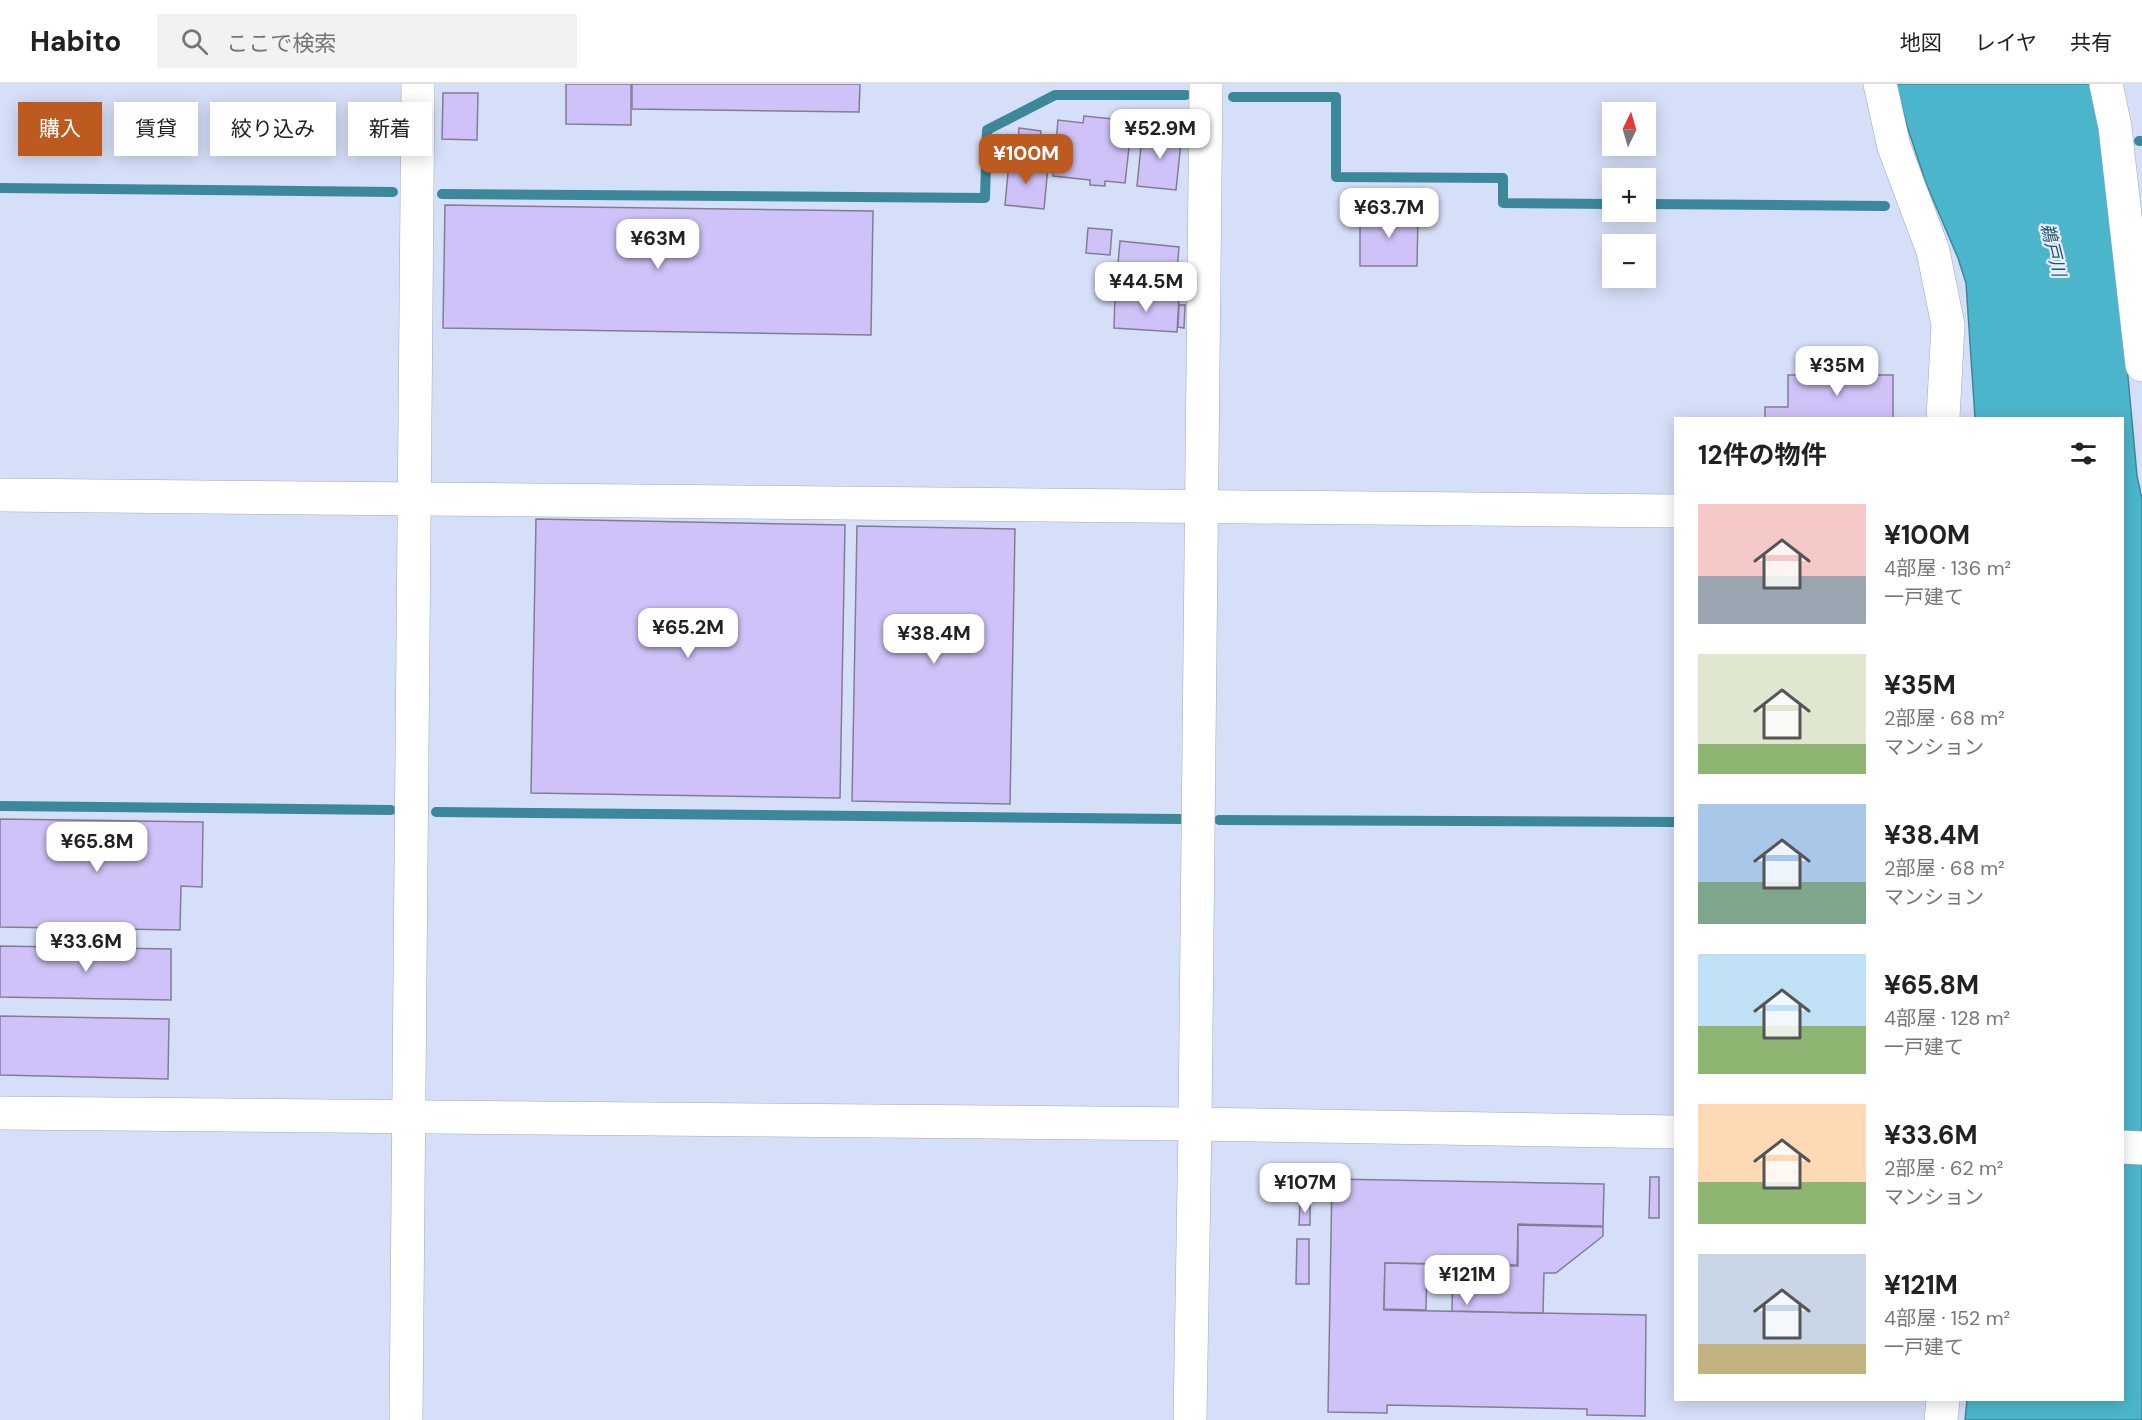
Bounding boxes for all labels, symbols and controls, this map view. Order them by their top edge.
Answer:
search box [157,14,577,68]
text: Habito [30,23,121,60]
icon: search [178,25,211,58]
text: ここで検索 [226,29,336,58]
text: 地図 [1900,29,1942,57]
text: レイヤ [1975,29,2037,57]
text: 共有 [2070,29,2112,57]
chip: 購入 [18,102,102,156]
chip: 賃貸 [114,102,198,156]
chip: 絞り込み [210,102,336,156]
chip: 新着 [348,102,432,156]
north arrow [1602,102,1656,156]
map controls [1602,102,1656,288]
pin: ¥52.9M [1111,109,1209,160]
text: ¥52.9M [1124,115,1196,141]
pin: ¥100M [984,134,1068,185]
text: ¥100M [993,140,1059,166]
button: + [1602,168,1656,222]
pin: ¥63.7M [1340,188,1438,239]
text: ¥63.7M [1354,194,1424,220]
pin: ¥63M [622,219,694,270]
water label: 鵜戸川 [2035,221,2072,281]
text: ¥63M [630,225,686,251]
button: − [1602,234,1656,288]
pin: ¥44.5M [1097,262,1195,313]
text: ¥44.5M [1109,268,1183,294]
pin: ¥35M [1801,346,1873,397]
text: ¥35M [1809,352,1865,378]
icon: filters [2067,437,2100,470]
text: 12件の物件 [1698,438,1826,472]
text: ¥100M [1884,518,1970,552]
icon: home [1746,528,1818,600]
text: 4部屋 · 136 m² [1884,555,2011,581]
text: 一戸建て [1884,584,1964,610]
pin: ¥65.2M [639,608,737,659]
text: ¥65.2M [652,614,724,640]
pin: ¥38.4M [885,614,983,665]
text: ¥38.4M [897,620,971,646]
text: ¥35M [1884,668,1956,702]
icon: home [1746,678,1818,750]
text: 2部屋 · 68 m² [1884,705,2005,731]
text: マンション [1884,734,1984,760]
text: ¥38.4M [1884,818,1980,852]
pin: ¥65.8M [48,822,146,873]
text: ¥65.8M [60,828,134,854]
icon: home [1746,828,1818,900]
text: 2部屋 · 68 m² [1884,855,2005,881]
text: マンション [1884,884,1984,910]
pin: ¥33.6M [37,922,135,973]
text: ¥33.6M [50,928,122,954]
text: ¥65.8M [1884,968,1979,1002]
icon: home [1746,978,1818,1050]
text: 4部屋 · 128 m² [1884,1005,2010,1031]
text: 一戸建て [1884,1034,1964,1060]
text: ¥33.6M [1884,1118,1978,1152]
icon: home [1746,1128,1818,1200]
text: 2部屋 · 62 m² [1884,1155,2003,1181]
pin: ¥107M [1263,1163,1347,1214]
text: ¥107M [1274,1169,1336,1195]
text: マンション [1884,1184,1984,1210]
pin: ¥121M [1425,1255,1509,1306]
text: ¥121M [1439,1261,1495,1287]
text: ¥121M [1884,1268,1958,1302]
icon: home [1746,1278,1818,1350]
text: 4部屋 · 152 m² [1884,1305,2010,1331]
text: 一戸建て [1884,1334,1964,1360]

